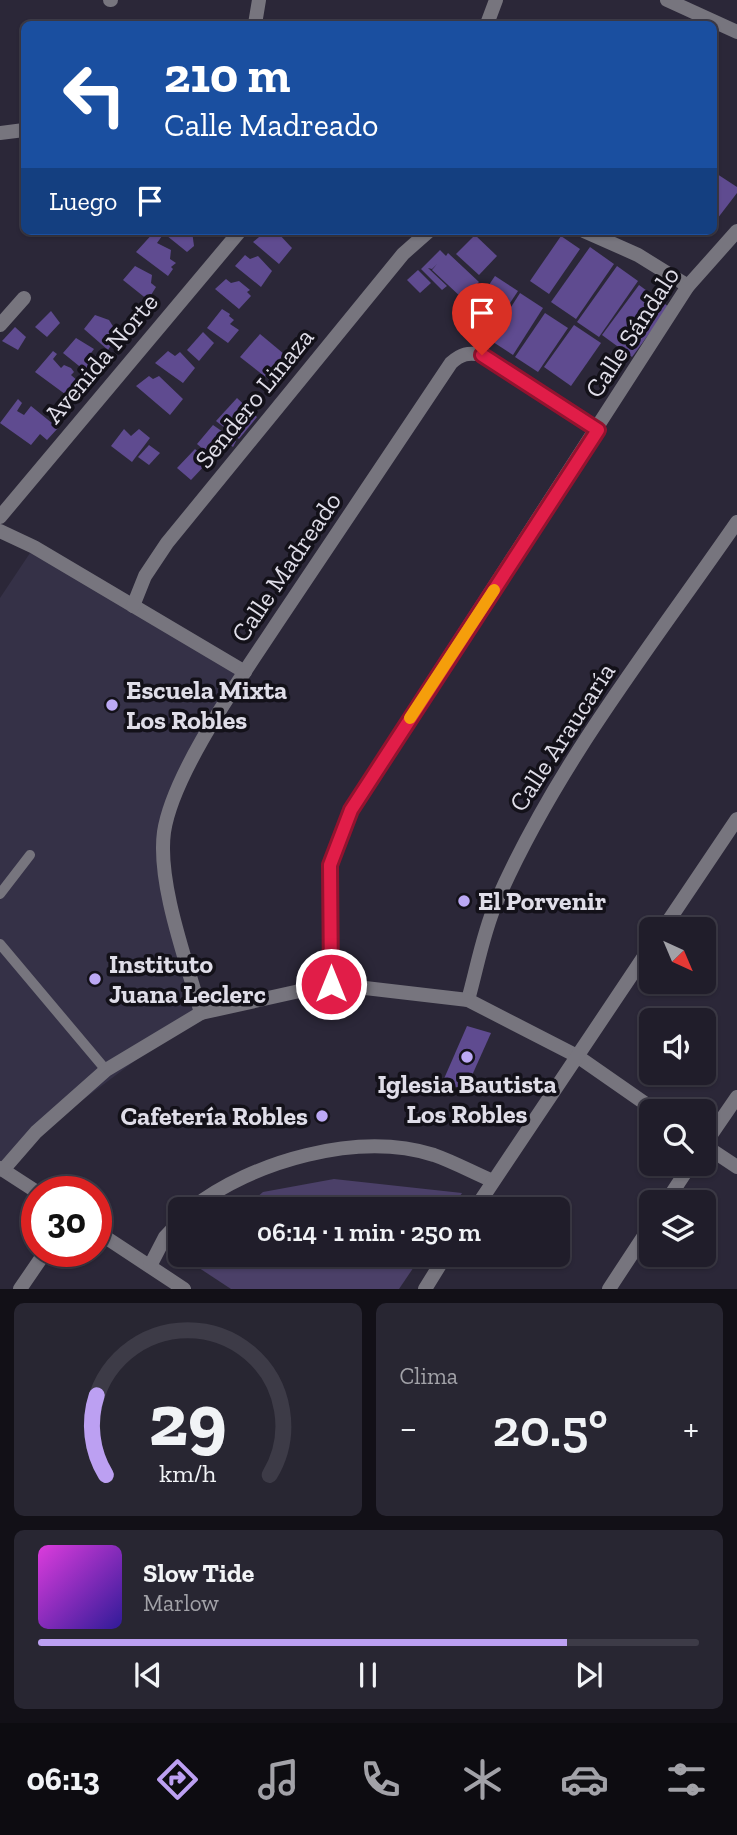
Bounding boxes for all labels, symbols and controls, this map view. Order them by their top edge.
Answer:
text: 210 m [164,46,290,105]
icon: left [49,49,140,140]
text: Calle Madreado [164,106,378,144]
icon: arrive [131,182,169,220]
text: Luego [49,185,117,217]
street label: Calle Sándalo [578,261,686,403]
pin [452,283,512,355]
street label: Avenida Norte [37,286,165,430]
icon: arrive [463,294,501,332]
street label: Sendero Linaza [188,321,321,475]
street label: Calle Madreado [224,486,348,648]
street label: Calle Araucaría [502,656,622,817]
place label: Escuela Mixta Los Robles [126,674,287,736]
marker: Escuela Mixta Los Robles [104,697,120,713]
place label: El Porvenir [478,885,606,917]
marker: El Porvenir [456,893,472,909]
north arrow [639,917,716,994]
map controls [639,917,716,1267]
position arrow [294,947,368,1021]
place label: Instituto Juana Leclerc [109,948,266,1010]
marker: Instituto Juana Leclerc [87,971,103,987]
button: sound [639,1008,716,1085]
marker: Iglesia Bautista Los Robles [459,1049,475,1065]
place label: Iglesia Bautista Los Robles [377,1068,557,1130]
button: search [639,1099,716,1176]
place label: Cafetería Robles [120,1100,308,1132]
marker: Cafetería Robles [314,1108,330,1124]
speed limit sign: 30 [21,1176,112,1267]
button: layers [639,1190,716,1267]
text: 06:14 · 1 min · 250 m [257,1216,481,1248]
text: Clima [400,1362,458,1390]
text: 29 [149,1377,227,1465]
text: 20.5° [492,1397,608,1459]
text: − [400,1405,417,1451]
text: + [683,1405,699,1451]
text: km/h [159,1458,216,1488]
text: Slow Tide [143,1557,254,1589]
text: Marlow [143,1589,219,1617]
icon: previous [129,1656,167,1694]
icon: pause [349,1656,387,1694]
icon: next [570,1656,608,1694]
icon: directions [153,1755,202,1804]
icon: music [254,1755,303,1804]
icon: phone [356,1755,405,1804]
icon: climate [458,1755,507,1804]
icon: car [560,1755,609,1804]
icon: filters [662,1755,711,1804]
text: 06:13 [26,1760,100,1798]

